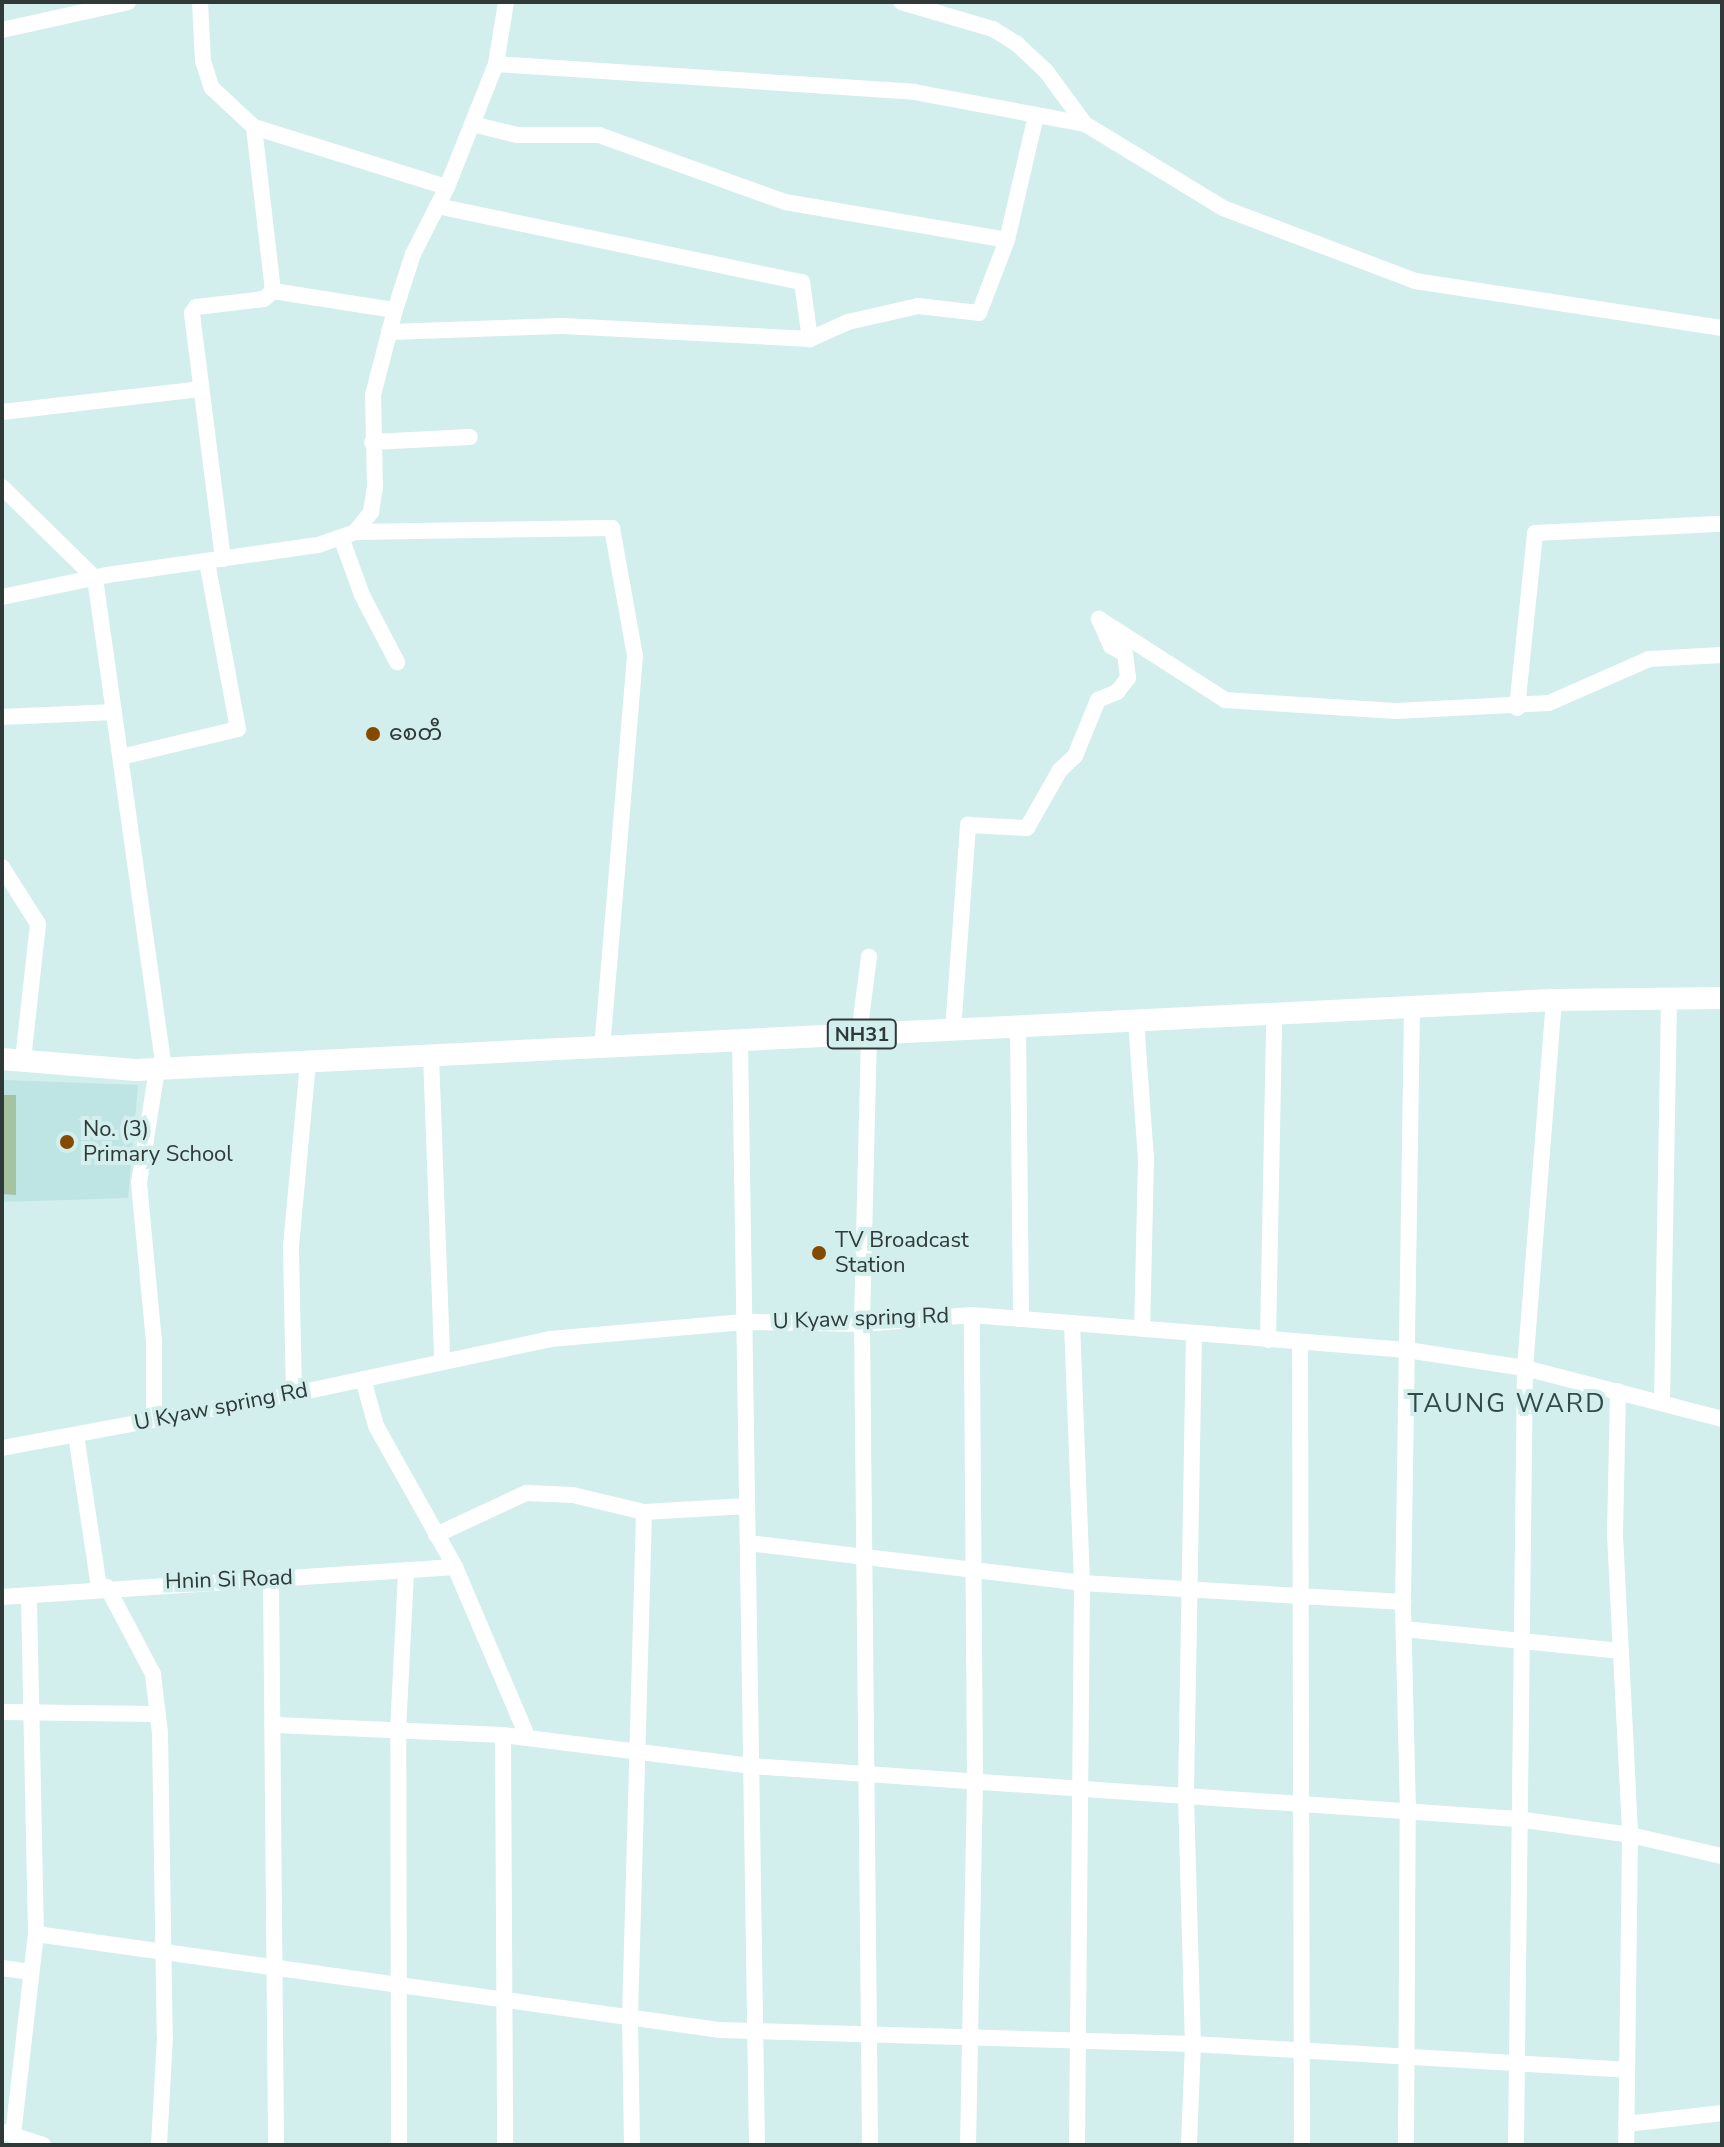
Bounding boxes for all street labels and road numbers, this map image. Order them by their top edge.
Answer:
road number: NH31 [826,1018,898,1050]
street label: U Kyaw spring Rd [772,1303,950,1335]
street label: U Kyaw spring Rd [132,1377,310,1437]
street label: Hnin Si Road [165,1565,293,1595]

